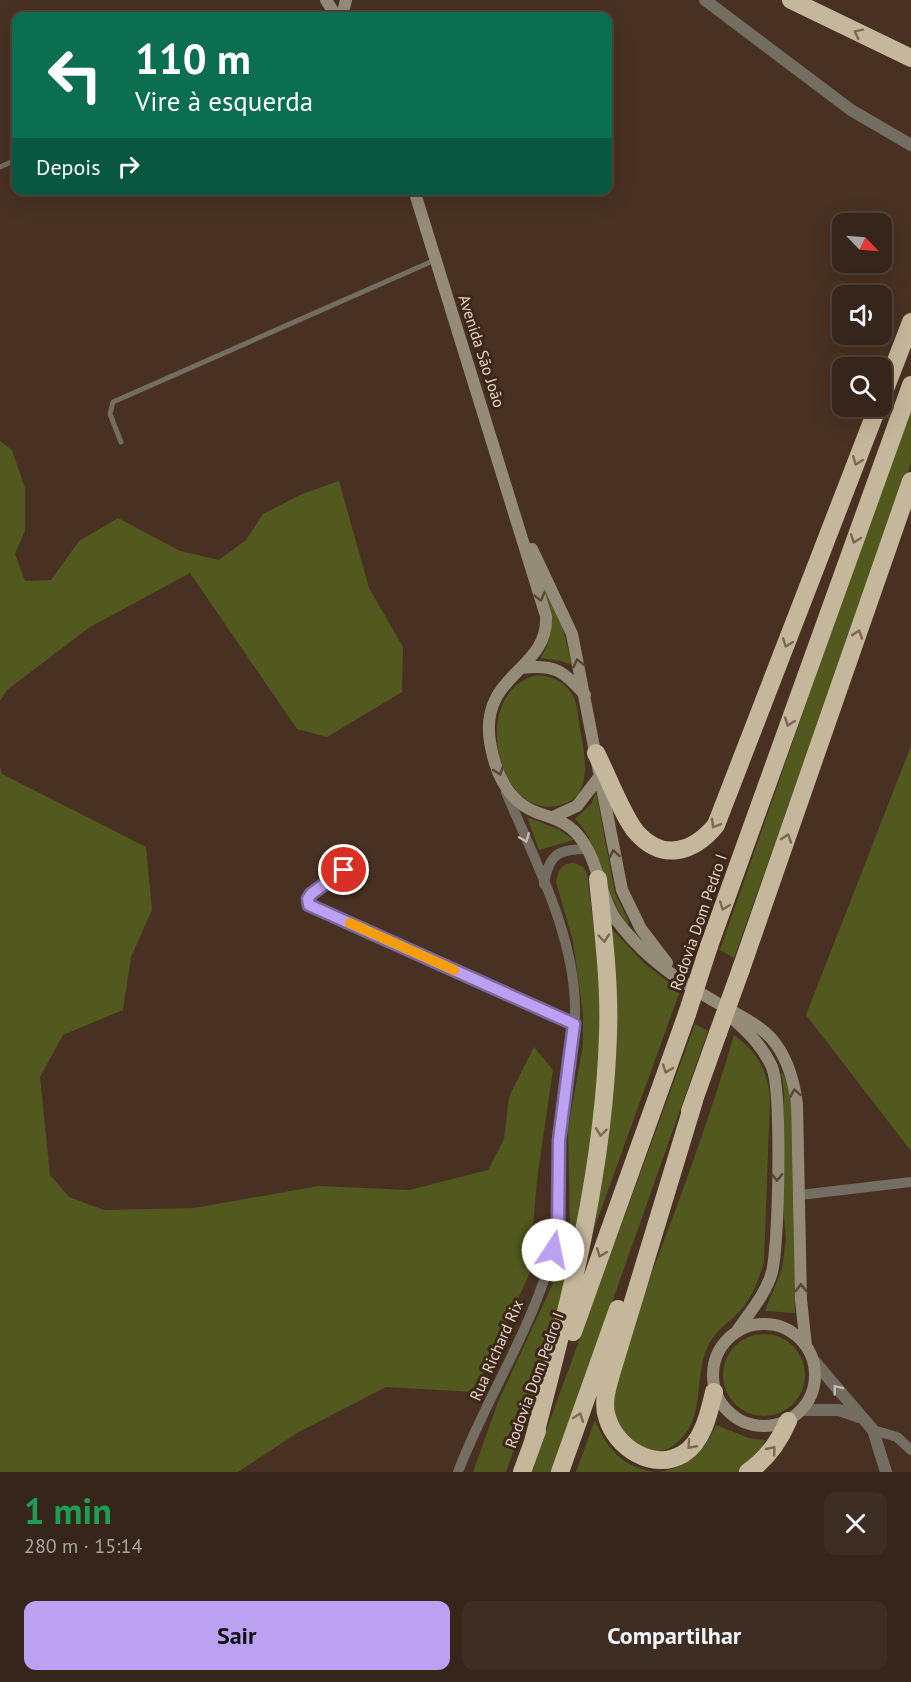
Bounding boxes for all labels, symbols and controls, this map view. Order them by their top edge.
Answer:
one-way arrow [854,28,865,40]
text: 110 m [135,31,251,86]
icon: left [36,36,114,114]
text: Vire à esquerda [135,84,313,118]
icon: right [112,150,145,183]
text: Depois [36,153,100,181]
north arrow [832,213,892,273]
map controls [832,213,892,417]
button: sound [832,285,892,345]
street label: Avenida São João [454,292,510,410]
button: search [832,357,892,417]
one-way arrow [852,455,864,466]
one-way arrow [850,533,863,544]
one-way arrow [533,592,546,602]
one-way arrow [850,629,863,640]
one-way arrow [781,637,794,648]
one-way arrow [572,658,585,668]
one-way arrow [784,717,797,727]
one-way arrow [491,765,504,776]
one-way arrow [711,818,722,828]
one-way arrow [518,832,530,843]
one-way arrow [779,833,792,844]
pin [318,844,369,895]
one-way arrow [608,849,621,859]
street label: Rodovia Dom Pedro I [665,851,731,993]
icon: arrive [327,853,360,886]
one-way arrow [718,900,731,911]
one-way arrow [597,933,610,942]
one-way arrow [661,1063,674,1074]
one-way arrow [790,1088,802,1098]
one-way arrow [595,1128,607,1137]
one-way arrow [771,1173,783,1182]
position arrow [521,1218,585,1282]
one-way arrow [595,1247,608,1258]
one-way arrow [795,1283,807,1292]
street label: Rua Richard Rix [465,1296,527,1404]
street label: Rodovia Dom Pedro I [500,1309,568,1451]
one-way arrow [834,1385,845,1396]
one-way arrow [572,1412,585,1423]
one-way arrow [687,1438,698,1449]
one-way arrow [764,1446,775,1457]
text: 1 min [24,1487,112,1534]
button: close [824,1492,887,1555]
text: 280 m · 15:14 [24,1533,142,1559]
button: Sair [24,1601,450,1670]
button: Compartilhar [462,1601,887,1670]

